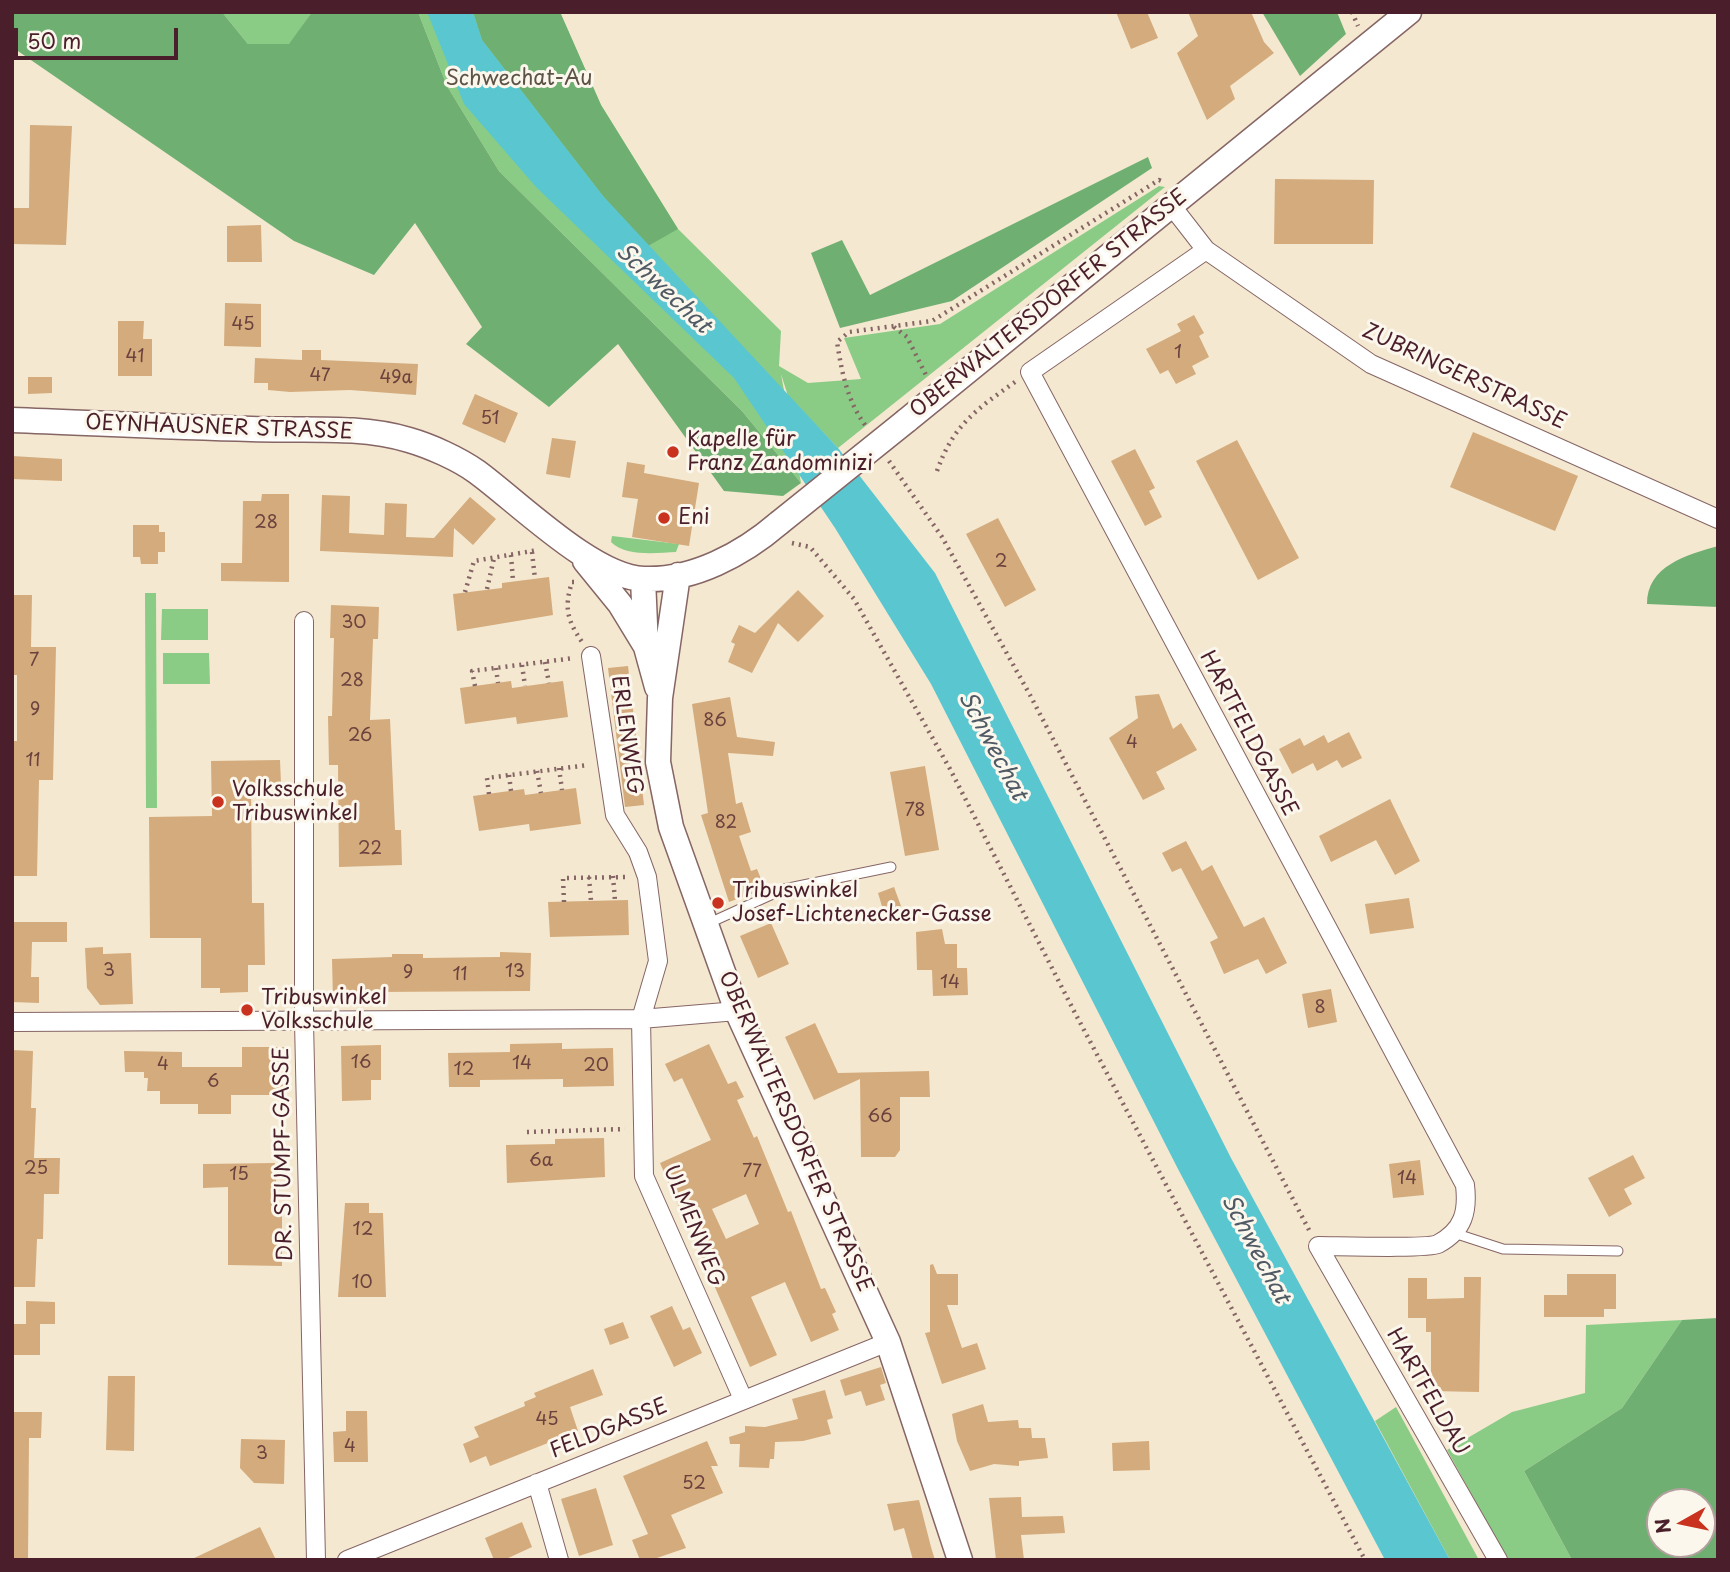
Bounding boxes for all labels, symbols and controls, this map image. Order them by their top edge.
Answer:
scale bar [18,14,182,58]
text: 50 m [27,24,81,56]
park label: Schwechat-Au [445,66,593,92]
street label: OBERWALTERSDORFER STRASSE [906,184,1192,424]
water label: Schwechat [610,238,716,340]
house number: 45 [232,314,254,336]
street label: ZUBRINGERSTRASSE [1358,319,1570,435]
house number: 1 [1174,342,1182,364]
house number: 41 [126,346,144,368]
house number: 47 [309,365,331,387]
house number: 49a [379,367,413,389]
house number: 51 [480,408,500,430]
street label: OEYNHAUSNER STRASSE [85,411,353,445]
place label: Kapelle für Franz Zandominizi [687,427,873,477]
marker: Kapelle für Franz Zandominizi [665,444,681,460]
place label: Eni [678,505,710,531]
marker: Eni [656,510,672,526]
house number: 28 [254,512,278,534]
house number: 2 [995,551,1007,573]
house number: 30 [341,612,367,634]
street label: HARTFELDGASSE [1194,647,1302,821]
house number: 7 [29,650,39,672]
house number: 28 [340,670,364,692]
street label: ERLENWEG [605,674,647,796]
water label: Schwechat [952,687,1032,805]
house number: 9 [30,699,40,721]
house number: 86 [703,710,727,732]
house number: 26 [348,725,372,747]
house number: 4 [1126,732,1138,754]
house number: 11 [25,750,41,772]
place label: Volksschule Tribuswinkel [232,777,358,827]
marker: Volksschule Tribuswinkel [210,794,226,810]
house number: 78 [905,800,925,822]
house number: 82 [715,812,737,834]
house number: 22 [358,838,382,860]
place label: Tribuswinkel Josef-Lichtenecker-Gasse [732,878,992,928]
marker: Tribuswinkel Josef-Lichtenecker-Gasse [710,895,726,911]
house number: 3 [103,960,115,982]
house number: 13 [505,961,525,983]
house number: 9 [403,962,413,984]
house number: 11 [452,964,468,986]
street label: OBERWALTERSDORFER STRASSE [713,968,877,1296]
house number: 14 [940,972,960,994]
place label: Tribuswinkel Volksschule [261,985,387,1035]
house number: 8 [1314,997,1326,1019]
marker: Tribuswinkel Volksschule [239,1002,255,1018]
street label: DR. STUMPF-GASSE [270,1047,298,1261]
house number: 16 [351,1052,371,1074]
house number: 14 [512,1053,532,1075]
house number: 4 [157,1054,169,1076]
house number: 20 [583,1055,609,1077]
house number: 12 [454,1059,474,1081]
house number: 6 [207,1071,219,1093]
house number: 66 [868,1106,892,1128]
house number: 6a [529,1150,553,1172]
house number: 25 [24,1158,48,1180]
house number: 77 [742,1161,762,1183]
street label: ULMENWEG [657,1162,729,1290]
house number: 15 [229,1164,249,1186]
house number: 14 [1397,1168,1417,1190]
water label: Schwechat [1215,1190,1295,1308]
house number: 12 [353,1219,373,1241]
house number: 10 [351,1272,373,1294]
street label: HARTFELDAU [1381,1324,1473,1460]
street label: FELDGASSE [546,1394,672,1464]
house number: 45 [536,1409,558,1431]
house number: 4 [344,1436,356,1458]
house number: 3 [256,1443,268,1465]
house number: 52 [682,1473,706,1495]
north arrow [1646,1488,1716,1558]
text: N [1647,1516,1677,1536]

